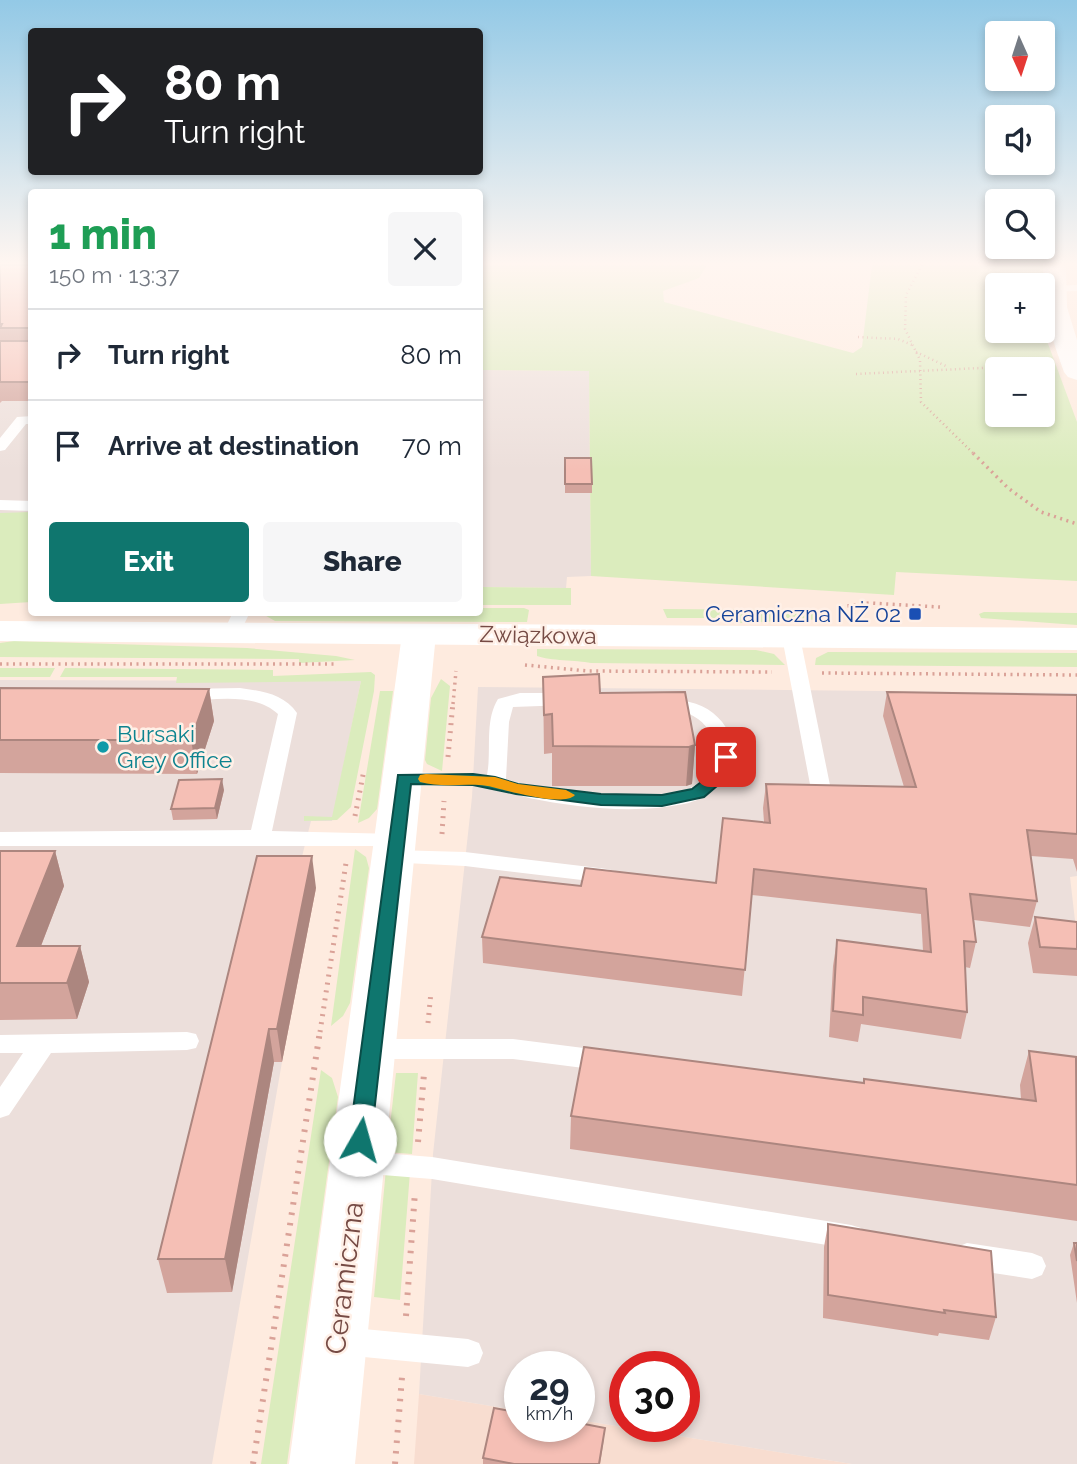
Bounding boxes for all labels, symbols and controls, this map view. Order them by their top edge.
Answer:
north arrow [985,21,1055,91]
map controls [985,21,1055,427]
text: 80 m [164,54,281,111]
icon: right [49,56,140,147]
button: sound [985,105,1055,175]
text: Turn right [164,113,305,150]
button: search [985,189,1055,259]
text: 1 min [49,210,157,259]
button: close [388,212,462,286]
text: 150 m · 13:37 [49,261,179,288]
button: + [985,273,1055,343]
icon: right [49,336,87,374]
text: Turn right [108,340,229,370]
text: 80 m [400,340,462,370]
button: − [985,357,1055,427]
icon: arrive [49,427,87,465]
text: Arrive at destination [108,431,359,461]
text: 70 m [402,431,462,461]
button: Exit [49,522,249,602]
button: Share [263,522,462,602]
place label: Ceramiczna NŻ 02 [705,600,901,627]
marker: Ceramiczna NŻ 02 [907,606,923,622]
street label: Związkowa [479,620,597,649]
place label: Bursaki Grey Office [117,720,232,773]
pin [696,727,756,787]
icon: arrive [707,738,745,776]
marker: Bursaki Grey Office [95,739,111,755]
position arrow [323,1103,397,1177]
street label: Ceramiczna [319,1200,370,1356]
speed limit sign: 30 [609,1351,700,1442]
text: 29 [529,1367,570,1408]
text: km/h [526,1403,573,1424]

